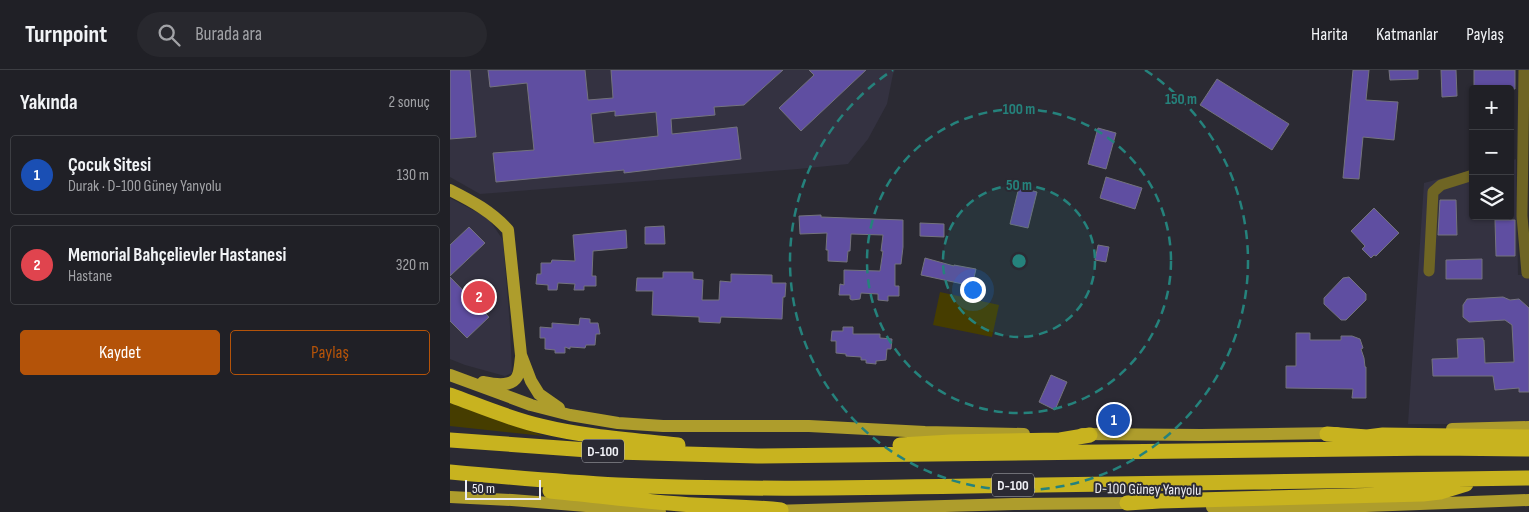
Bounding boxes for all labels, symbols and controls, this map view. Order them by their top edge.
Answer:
search box [137,12,487,57]
text: Turnpoint [25,20,107,49]
icon: search [155,21,183,49]
text: Burada ara [195,23,262,46]
text: Harita [1311,24,1348,45]
text: Katmanlar [1376,24,1438,45]
text: Paylaş [1466,24,1504,45]
map controls [1469,85,1514,220]
button: + [1469,85,1514,130]
text: Yakında [20,90,77,115]
text: 150 m [1165,90,1197,109]
text: 2 sonuç [389,93,430,112]
text: 100 m [1003,100,1035,119]
button: − [1469,130,1514,175]
text: Çocuk Sitesi [68,154,151,177]
text: 1 [34,166,40,185]
text: 130 m [397,166,429,185]
button: layers [1469,175,1514,220]
text: 50 m [1006,176,1032,195]
text: Durak · D-100 Güney Yanyolu [68,177,222,196]
text: Memorial Bahçelievler Hastanesi [68,244,286,267]
centre of rings [1010,252,1028,270]
text: 2 [33,256,41,275]
text: 320 m [396,256,429,275]
text: Hastane [68,267,112,286]
your location [960,277,986,303]
pin: 2 [463,278,495,316]
button: Kaydet [20,330,220,375]
button: Paylaş [230,330,430,375]
pin: 1 [1098,401,1130,439]
road number: D-100 [582,440,624,462]
road number: D-100 [992,474,1034,496]
scale bar [465,477,541,500]
street label: D-100 Güney Yanyolu [1094,479,1202,500]
text: 50 m [472,480,495,497]

